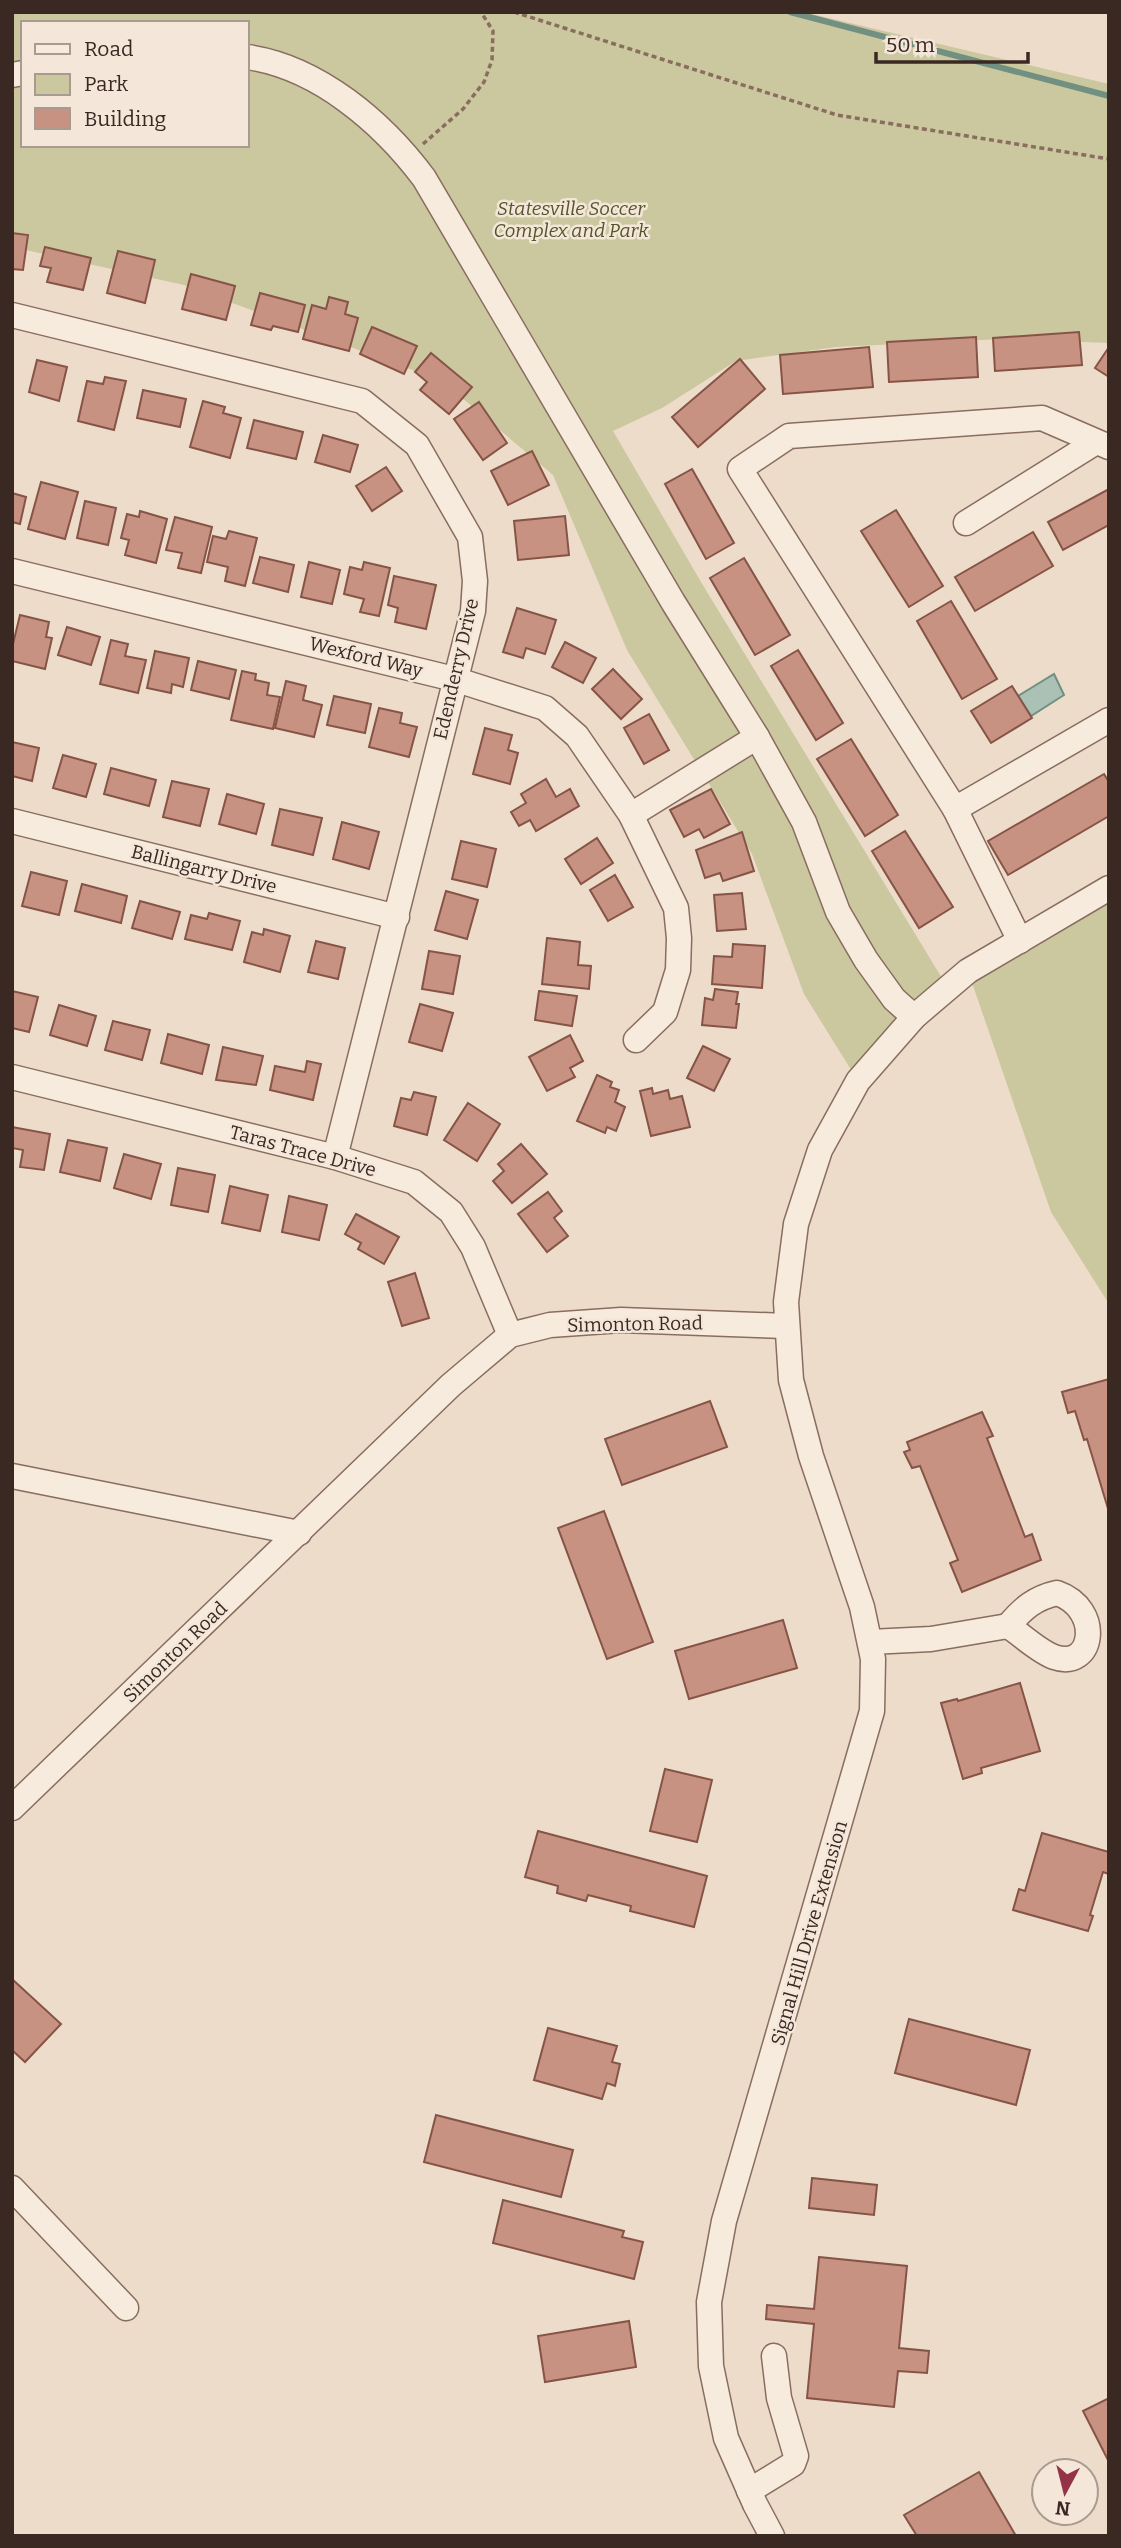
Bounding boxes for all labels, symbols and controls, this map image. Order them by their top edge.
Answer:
legend [21,21,248,147]
scale bar [876,21,1028,65]
text: 50 m [886,32,935,58]
text: Road [84,36,133,62]
text: Park [84,71,128,97]
text: Building [84,106,167,132]
park label: Statesville Soccer Complex and Park [494,197,649,242]
street label: Edenderry Drive [429,596,483,742]
street label: Wexford Way [307,632,426,682]
street label: Ballingarry Drive [129,840,279,898]
street label: Taras Trace Drive [227,1120,379,1182]
street label: Simonton Road [567,1311,703,1337]
street label: Simonton Road [118,1597,232,1707]
street label: Signal Hill Drive Extension [766,1818,852,2048]
north arrow [1030,2457,1100,2527]
text: N [1054,2496,1072,2521]

